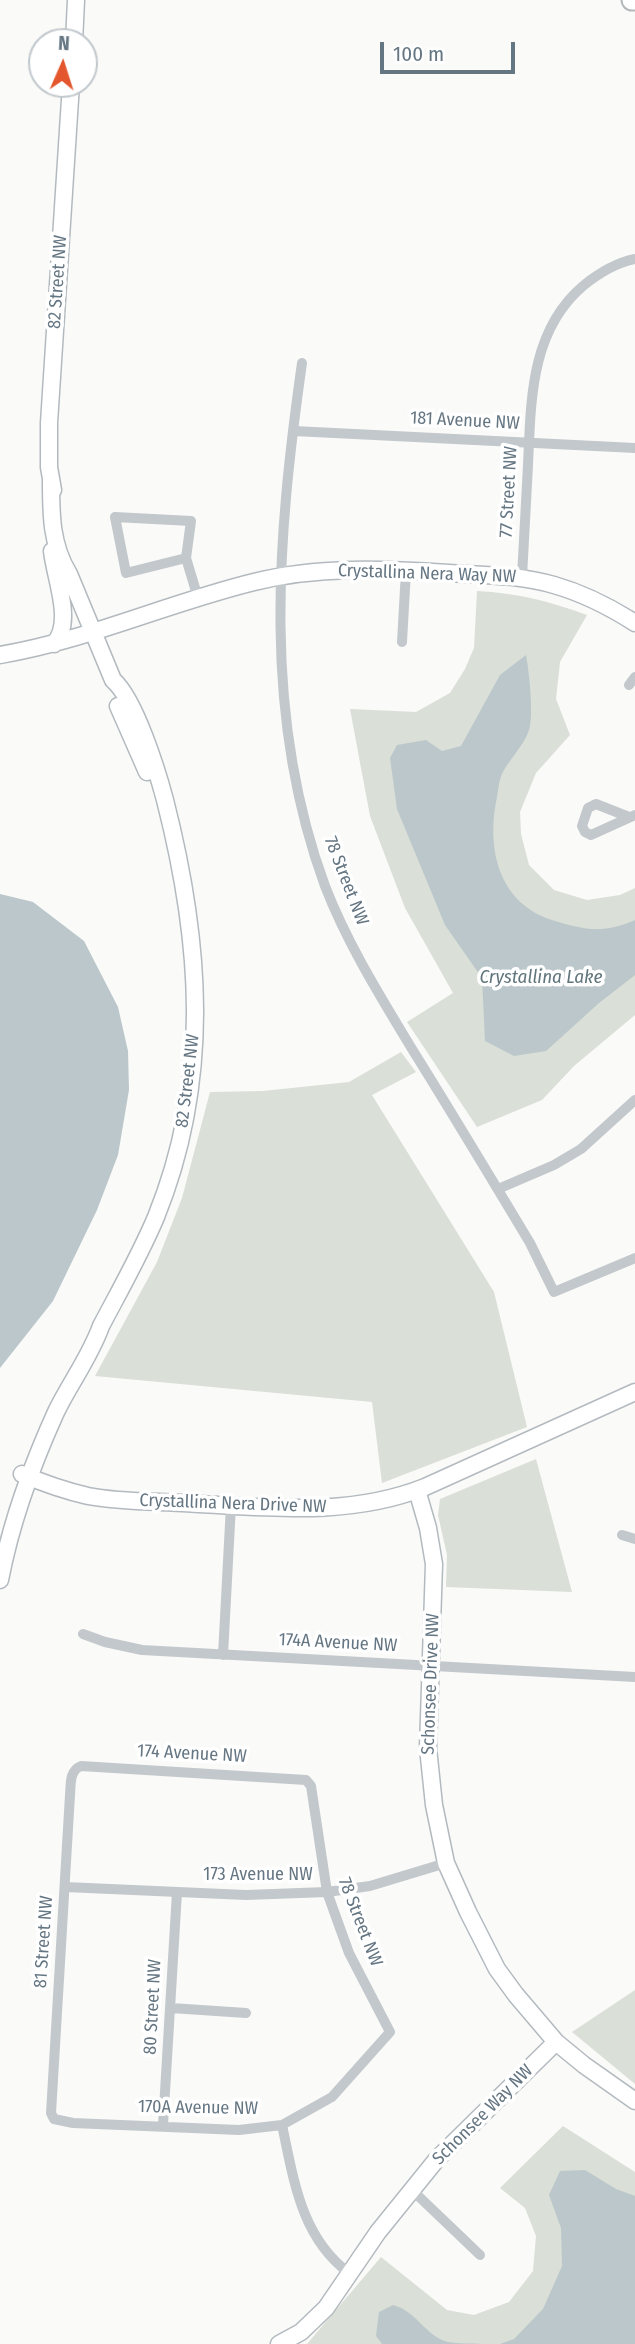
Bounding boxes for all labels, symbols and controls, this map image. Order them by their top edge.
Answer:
north arrow [28,28,98,98]
scale bar [383,28,518,72]
text: N [58,32,70,55]
text: 100 m [393,41,444,67]
street label: 82 Street NW [44,234,72,330]
street label: 181 Avenue NW [410,407,520,435]
street label: 77 Street NW [496,446,522,538]
street label: Crystallina Nera Way NW [337,560,517,588]
street label: 78 Street NW [319,834,373,928]
water label: Crystallina Lake [479,967,603,989]
street label: 82 Street NW [172,1033,204,1129]
street label: Crystallina Nera Drive NW [139,1490,327,1518]
street label: Schonsee Drive NW [418,1613,444,1755]
street label: 174A Avenue NW [278,1629,398,1657]
street label: 174 Avenue NW [137,1740,247,1768]
street label: 173 Avenue NW [203,1864,313,1886]
street label: 78 Street NW [333,1875,387,1969]
street label: 81 Street NW [30,1895,58,1989]
street label: 80 Street NW [140,1959,166,2055]
street label: Schonsee Way NW [428,2060,538,2170]
street label: 170A Avenue NW [138,2096,258,2120]

